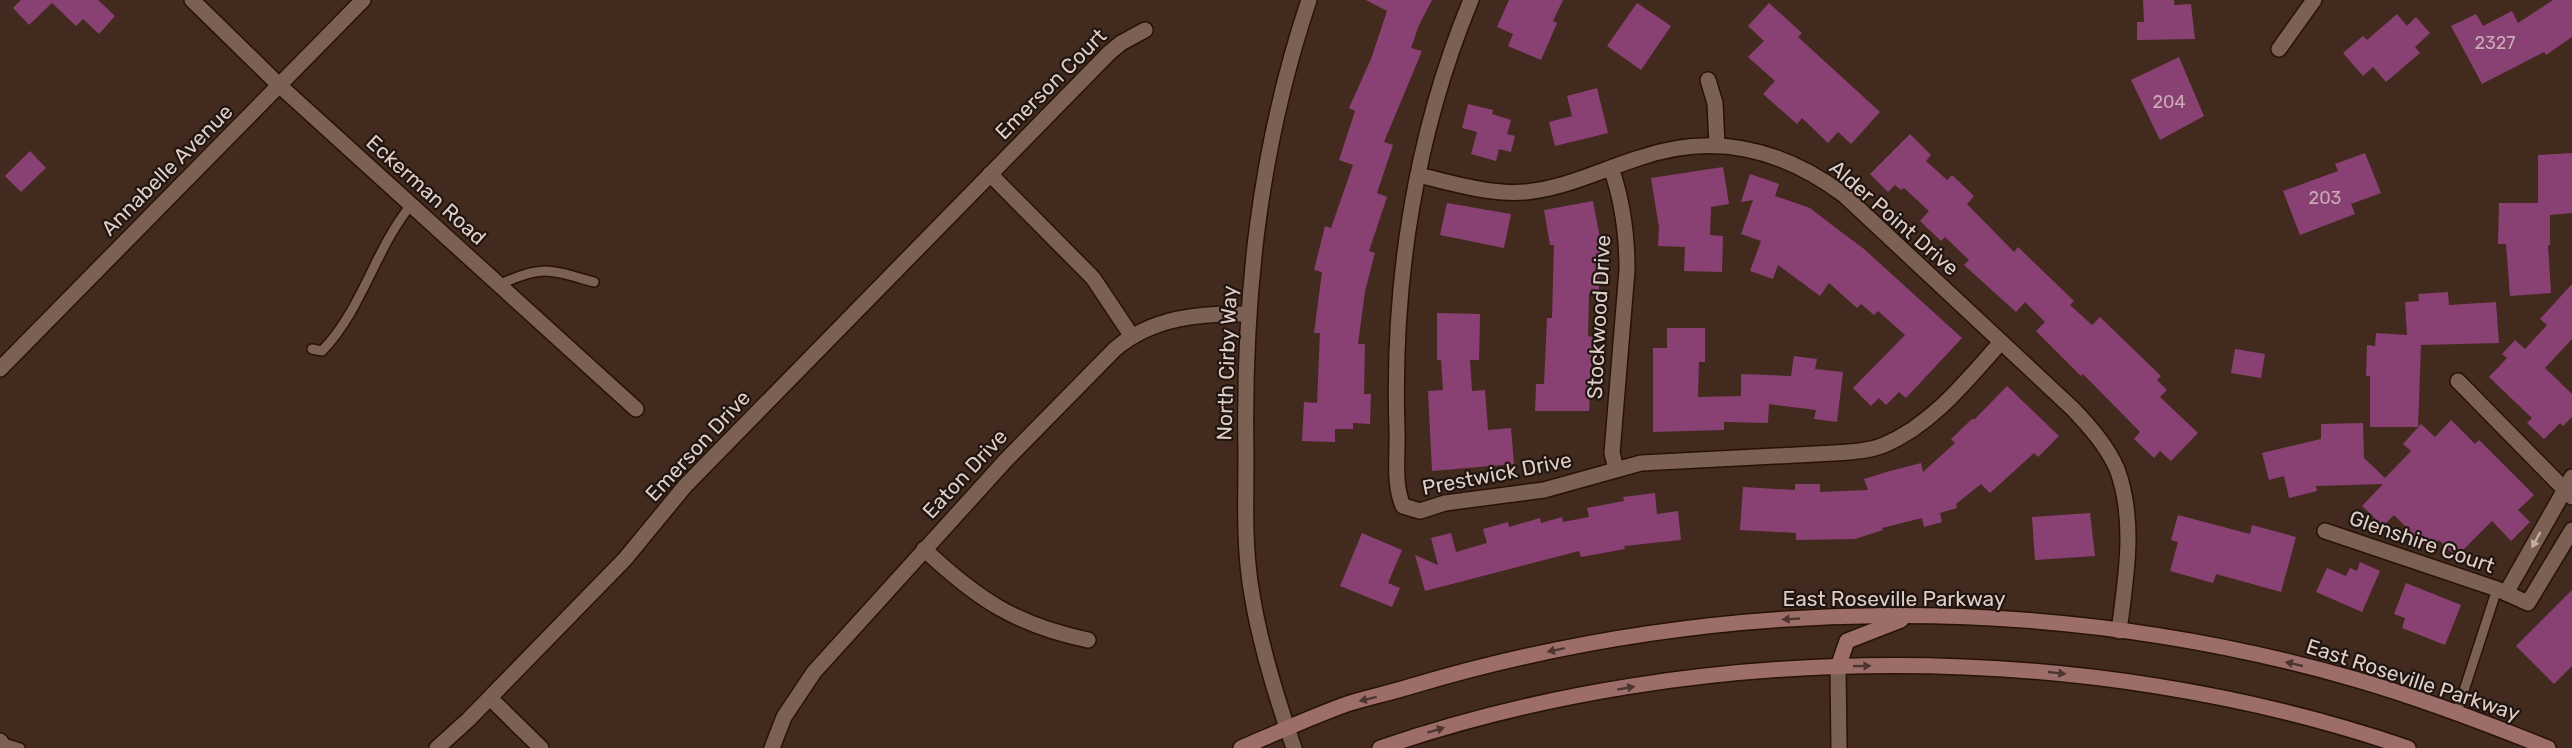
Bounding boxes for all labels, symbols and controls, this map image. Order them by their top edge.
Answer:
street label: Emerson Court [990,23,1111,144]
house number: 2327 [2474,32,2516,54]
house number: 204 [2152,91,2186,113]
street label: Annabelle Avenue [96,99,238,241]
street label: Eckerman Road [361,129,491,250]
street label: Alder Point Drive [1825,155,1964,281]
house number: 203 [2309,187,2341,209]
street label: Stockwood Drive [1582,234,1615,400]
street label: North Cirby Way [1211,285,1242,441]
street label: Emerson Drive [640,385,755,506]
street label: Eaton Drive [917,424,1012,523]
street label: Prestwick Drive [1420,447,1574,500]
street label: Glenshire Court [2346,505,2498,578]
one-way arrow [2531,532,2541,549]
street label: East Roseville Parkway [1782,586,2006,611]
one-way arrow [1782,615,1801,624]
street label: East Roseville Parkway [2303,633,2524,726]
one-way arrow [1547,646,1566,655]
one-way arrow [2284,658,2303,668]
one-way arrow [1853,662,1872,671]
one-way arrow [2047,668,2066,678]
one-way arrow [1617,683,1636,692]
one-way arrow [1359,694,1377,704]
one-way arrow [1427,725,1445,734]

